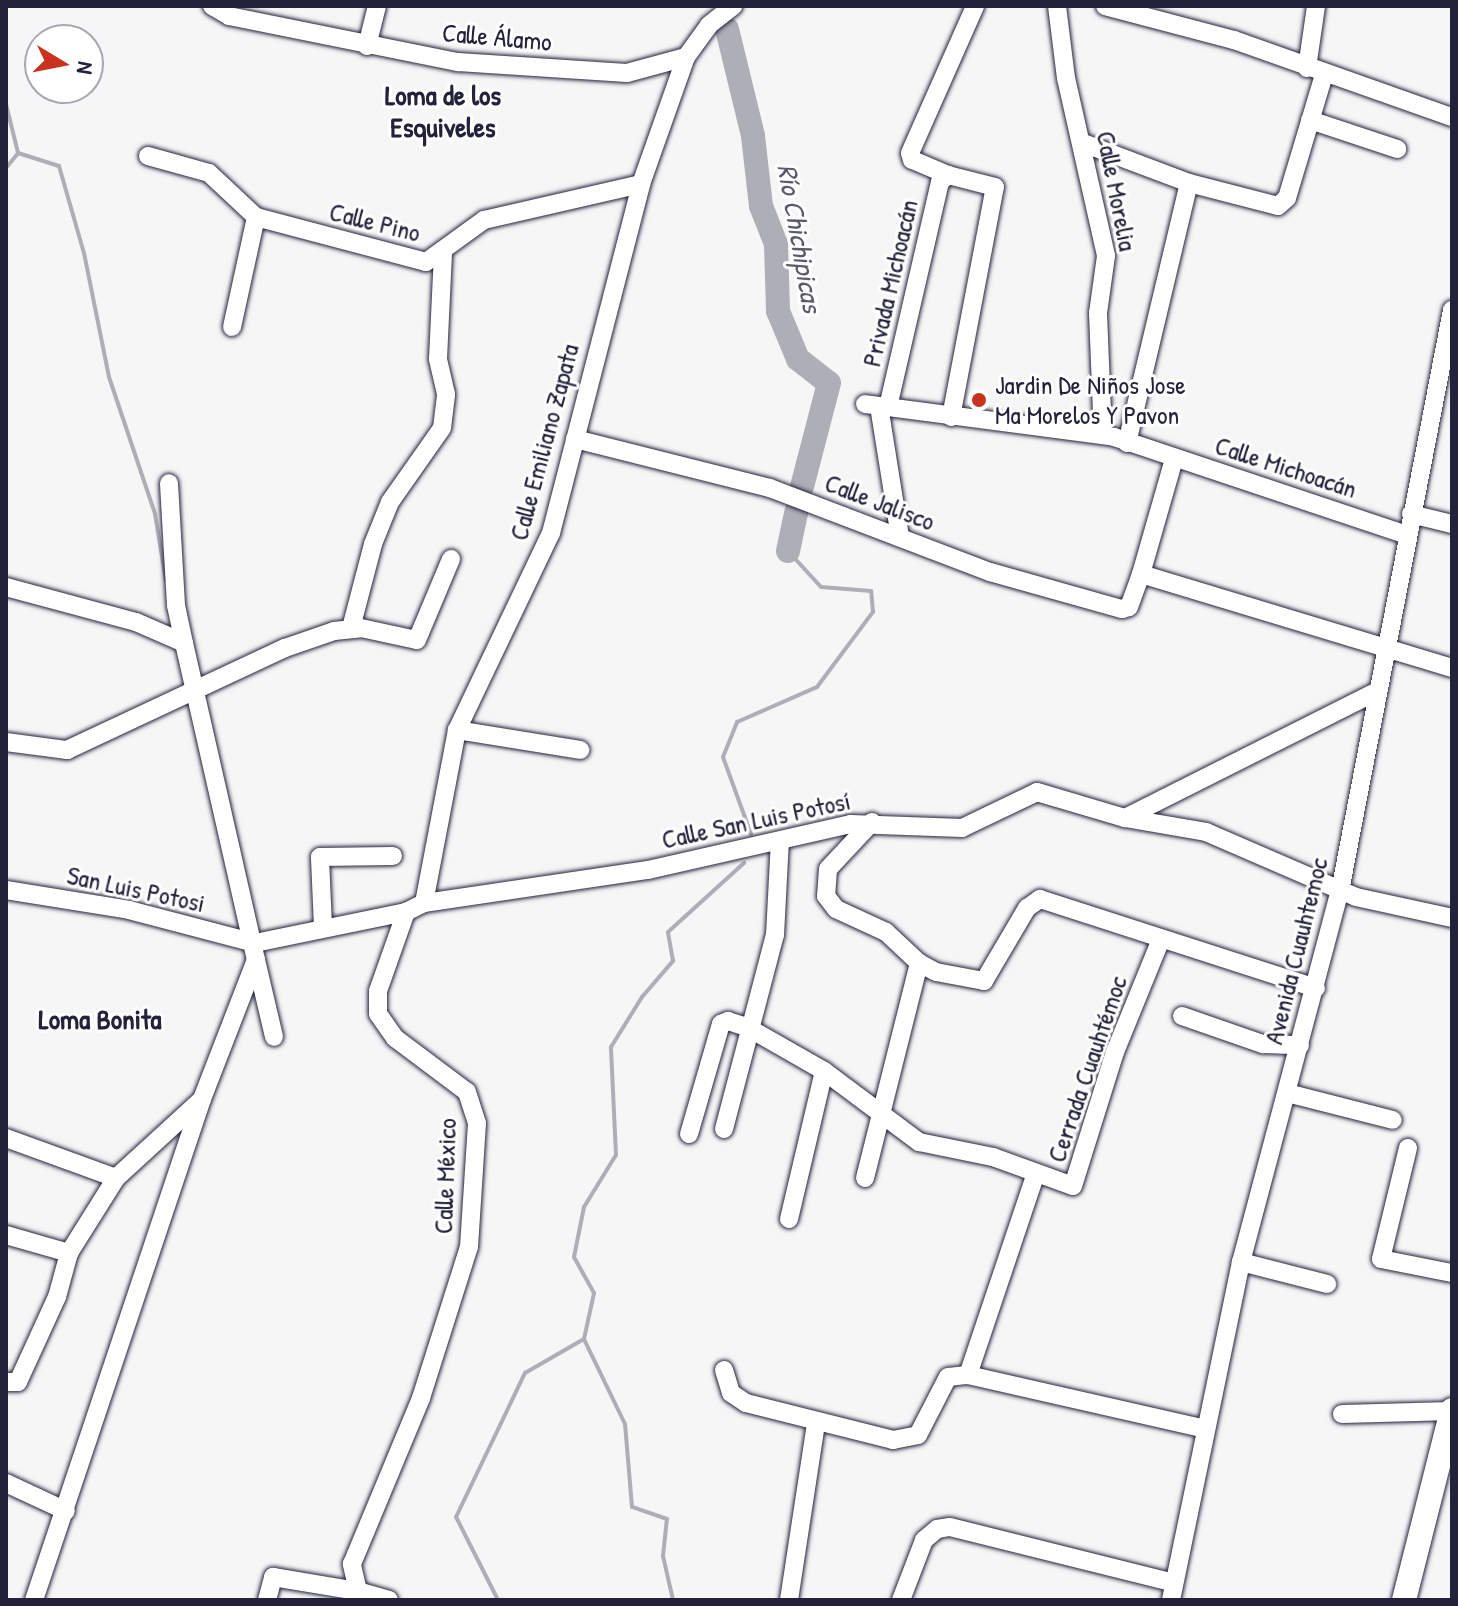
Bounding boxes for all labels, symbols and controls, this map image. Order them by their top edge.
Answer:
street label: Calle Álamo [441,17,553,57]
north arrow [24,24,104,104]
text: N [70,59,101,76]
district label: Loma de los Esquiveles [385,78,501,144]
street label: Calle Morelia [1090,129,1144,253]
water label: Río Chichipicas [770,161,830,315]
street label: Calle Pino [326,196,424,248]
street label: Privada Michoacán [856,197,924,369]
street label: Calle Emiliano Zapata [503,340,585,544]
place label: Jardin De Niños Jose Ma Morelos Y Pavon [995,369,1186,430]
marker: Jardin De Niños Jose Ma Morelos Y Pavon [970,391,988,409]
street label: Calle Michoacán [1211,429,1361,505]
street label: Calle Jalisco [821,467,939,537]
street label: Calle San Luis Potosí [659,785,853,855]
street label: Avenida Cuauhtemoc [1258,855,1334,1047]
street label: San Luis Potosi [64,859,208,919]
street label: Cerrada Cuauhtémoc [1041,972,1133,1166]
district label: Loma Bonita [38,1002,162,1036]
street label: Calle México [427,1118,463,1234]

